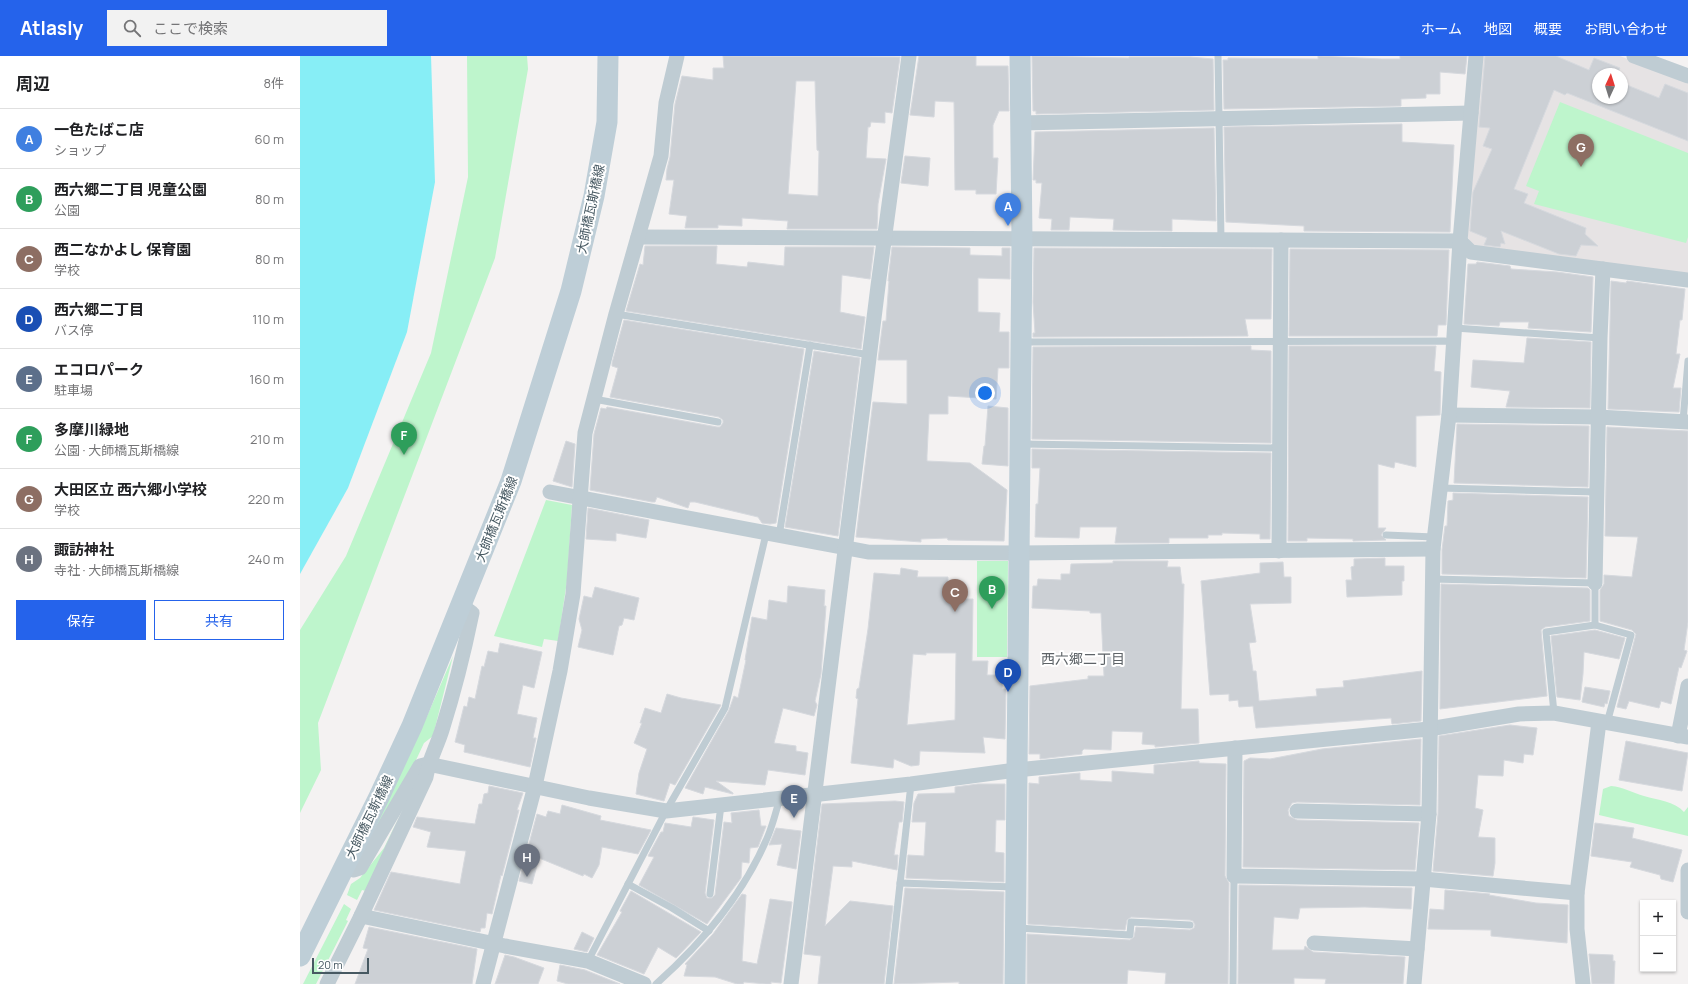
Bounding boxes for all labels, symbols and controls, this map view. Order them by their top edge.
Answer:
search box [107,10,387,46]
text: Atlasly [20,15,83,41]
icon: search [121,17,143,39]
text: ここで検索 [153,18,228,39]
text: ホーム [1420,19,1462,38]
text: 地図 [1484,19,1512,38]
text: 概要 [1534,19,1562,38]
text: お問い合わせ [1584,19,1668,38]
north arrow [1592,68,1628,104]
text: 周辺 [16,72,50,95]
text: 8件 [263,74,284,92]
text: 一色たばこ店 [54,119,144,140]
text: A [25,130,33,148]
text: 60 m [254,130,284,148]
pin: G [1568,134,1594,167]
text: ショップ [54,141,106,159]
street label: 大師橋瓦斯橋線 [572,163,608,255]
text: 西六郷二丁目 児童公園 [54,179,207,200]
text: B [25,190,33,208]
text: 80 m [255,190,284,208]
pin: A [995,193,1021,226]
text: 公園 [54,201,80,219]
text: 西二なかよし 保育園 [54,239,191,260]
text: C [24,250,34,268]
text: 80 m [255,250,284,268]
text: 学校 [54,261,80,279]
text: 西六郷二丁目 [54,299,144,320]
text: D [24,310,34,328]
text: 110 m [252,310,284,328]
text: バス停 [54,321,93,339]
text: エコロパーク [54,359,144,380]
text: E [25,370,33,388]
text: 160 m [249,370,284,388]
text: 駐車場 [54,381,93,399]
your location [975,383,995,403]
text: 多摩川緑地 [54,419,129,440]
pin: F [391,422,417,455]
text: F [26,430,32,448]
text: 210 m [250,430,284,448]
text: 公園 · 大師橋瓦斯橋線 [54,441,179,459]
street label: 大師橋瓦斯橋線 [471,473,521,565]
text: 大田区立 西六郷小学校 [54,479,207,500]
text: G [24,490,34,508]
text: 220 m [248,490,284,508]
text: 学校 [54,501,80,519]
text: 諏訪神社 [54,539,114,560]
text: H [24,550,34,568]
text: 240 m [248,550,284,568]
text: 寺社 · 大師橋瓦斯橋線 [54,561,179,579]
pin: B [979,576,1005,609]
pin: C [942,579,968,612]
button: 保存 [16,600,146,640]
button: 共有 [154,600,284,640]
district label: 西六郷二丁目 [1041,649,1125,668]
pin: D [995,659,1021,692]
street label: 大師橋瓦斯橋線 [341,772,397,862]
pin: E [781,785,807,818]
pin: H [514,844,540,877]
map controls [1640,900,1676,972]
button: + [1640,900,1676,936]
button: − [1640,936,1676,972]
scale bar [312,956,369,975]
text: 20 m [318,957,343,972]

